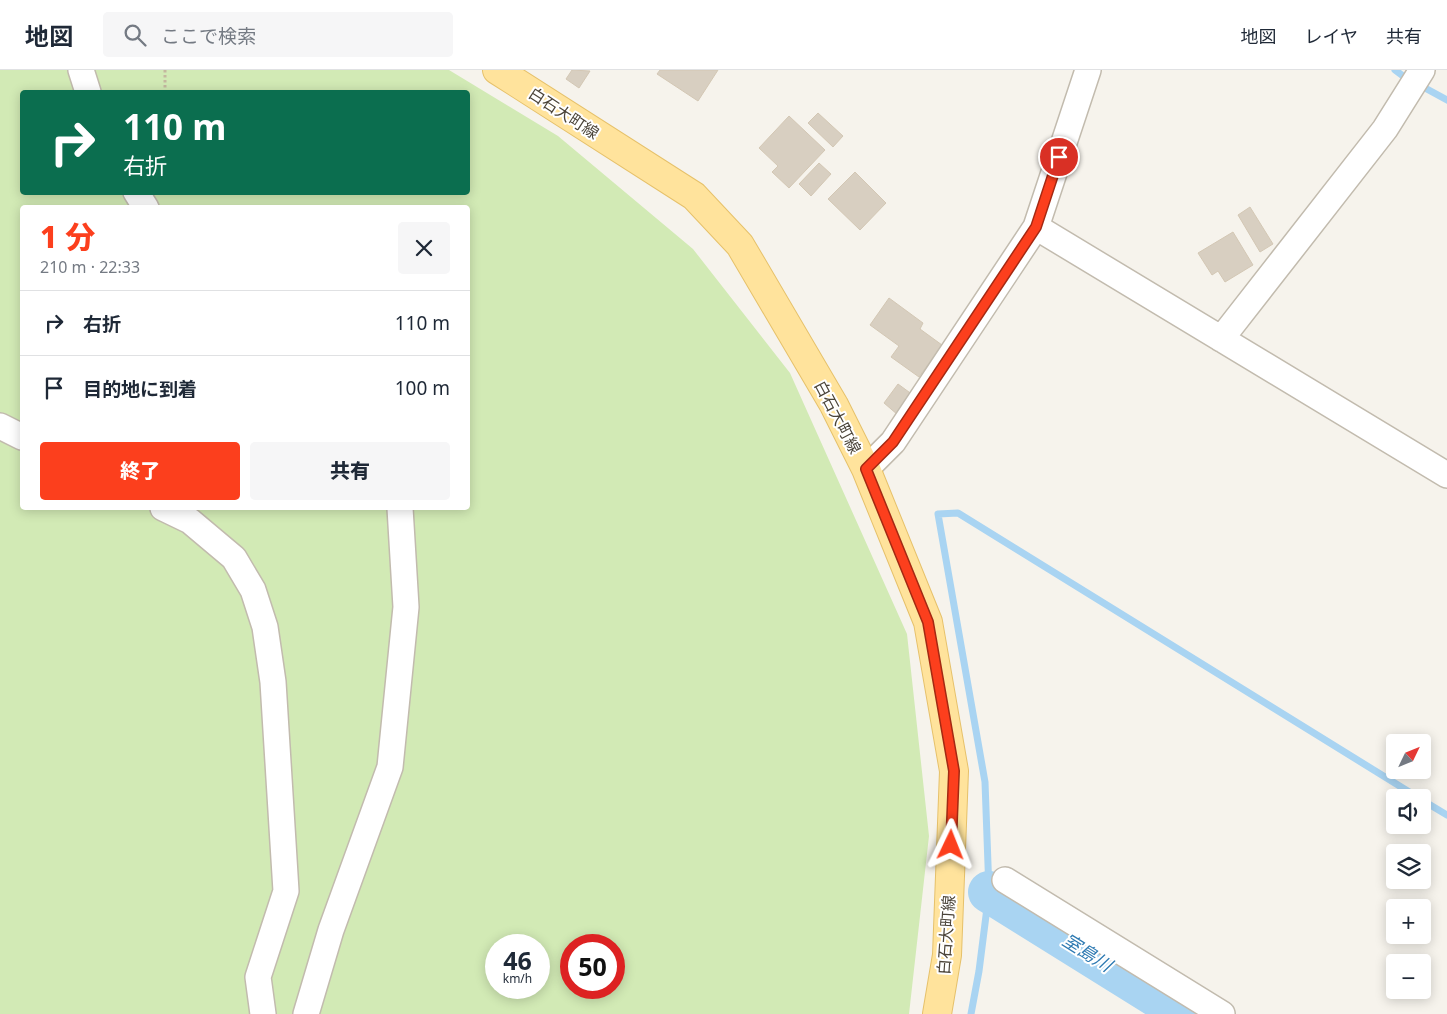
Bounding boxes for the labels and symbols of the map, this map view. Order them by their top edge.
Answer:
street label: 白石大町線 [524,82,604,144]
pin [1038,136,1080,178]
street label: 白石大町線 [810,377,866,457]
north arrow [1386,734,1431,779]
position arrow [924,818,976,870]
street label: 白石大町線 [932,894,960,976]
water label: 室島川 [1058,928,1118,978]
speed limit sign: 50 [560,934,625,999]

